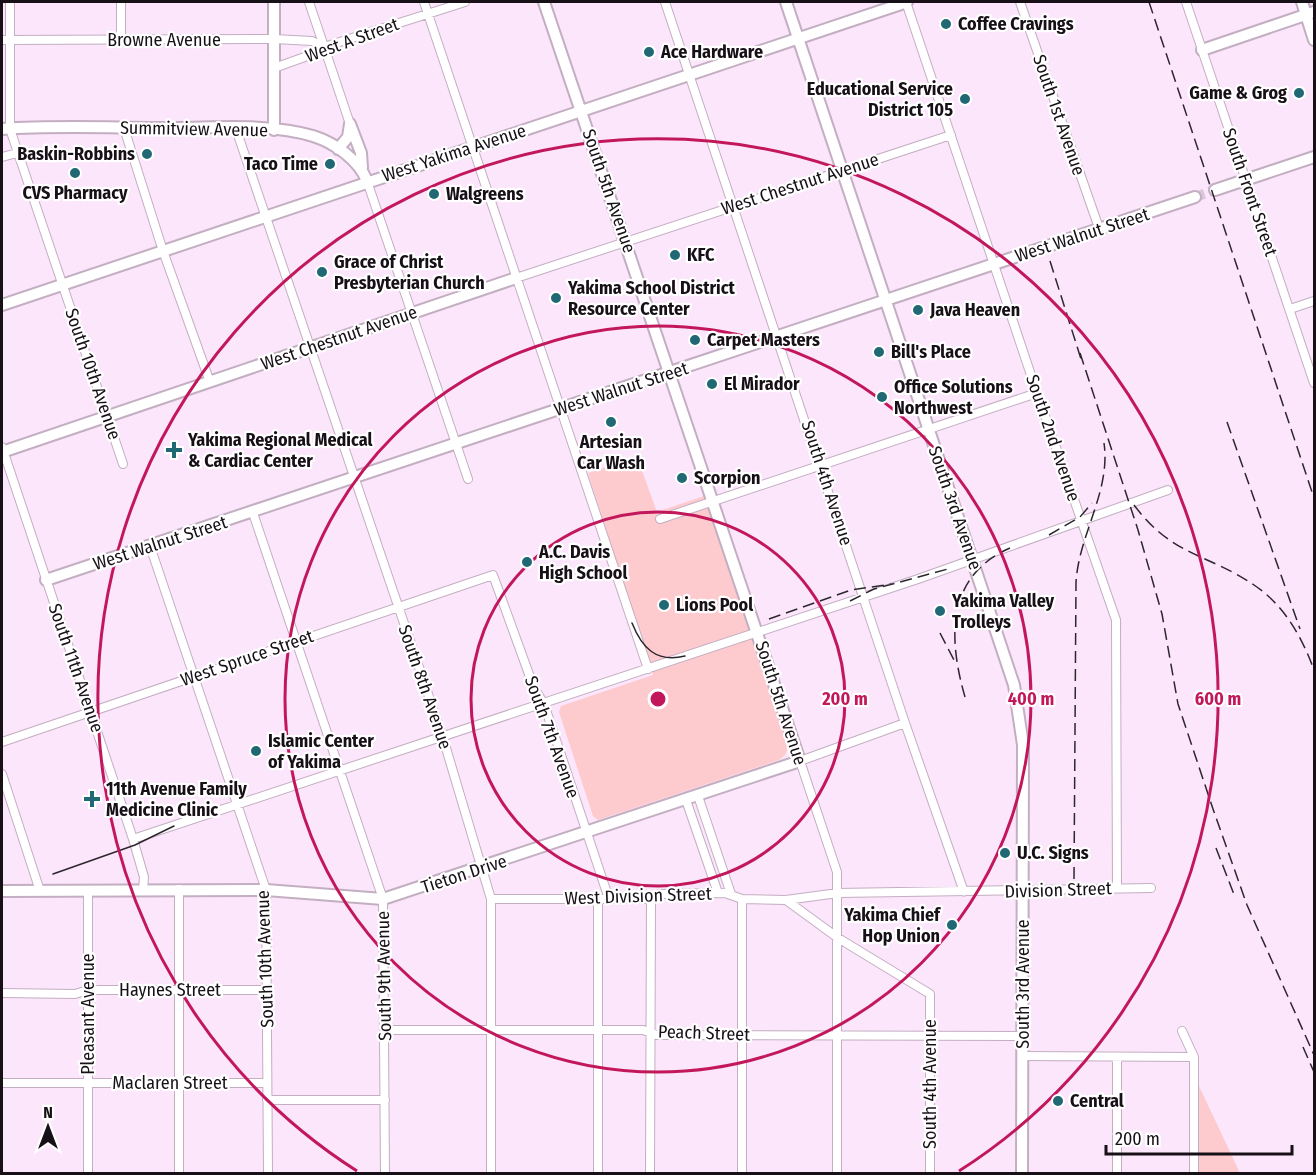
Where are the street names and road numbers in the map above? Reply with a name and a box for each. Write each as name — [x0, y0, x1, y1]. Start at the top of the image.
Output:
street label: West A Street — [302, 13, 402, 67]
street label: Browne Avenue — [107, 29, 221, 51]
street label: South 1st Avenue — [1028, 52, 1090, 178]
street label: Summitview Avenue — [120, 117, 268, 141]
street label: West Yakima Avenue — [379, 119, 529, 187]
street label: South Front Street — [1218, 125, 1282, 259]
street label: South 5th Avenue — [578, 126, 640, 256]
street label: West Chestnut Avenue — [719, 148, 881, 220]
street label: West Walnut Street — [1012, 203, 1152, 267]
street label: West Chestnut Avenue — [258, 301, 420, 375]
street label: South 10th Avenue — [60, 305, 126, 443]
street label: West Walnut Street — [551, 357, 691, 421]
street label: South 2nd Avenue — [1021, 372, 1085, 504]
street label: South 4th Avenue — [796, 418, 858, 548]
street label: South 3rd Avenue — [924, 443, 986, 573]
street label: West Walnut Street — [90, 511, 230, 575]
street label: South 11th Avenue — [44, 601, 108, 735]
street label: South 8th Avenue — [393, 622, 457, 752]
street label: West Spruce Street — [178, 625, 316, 691]
street label: South 5th Avenue — [751, 638, 811, 768]
street label: South 7th Avenue — [520, 673, 584, 801]
street label: Tieton Drive — [418, 850, 510, 898]
street label: Division Street — [1004, 877, 1112, 903]
street label: West Division Street — [564, 882, 712, 910]
street label: South 10th Avenue — [252, 890, 278, 1028]
street label: South 9th Avenue — [372, 911, 396, 1041]
street label: South 3rd Avenue — [1012, 919, 1034, 1049]
street label: Pleasant Avenue — [77, 953, 99, 1075]
street label: Haynes Street — [119, 979, 221, 1001]
street label: South 4th Avenue — [919, 1019, 941, 1149]
street label: Peach Street — [658, 1020, 751, 1046]
street label: Maclaren Street — [112, 1072, 228, 1094]

